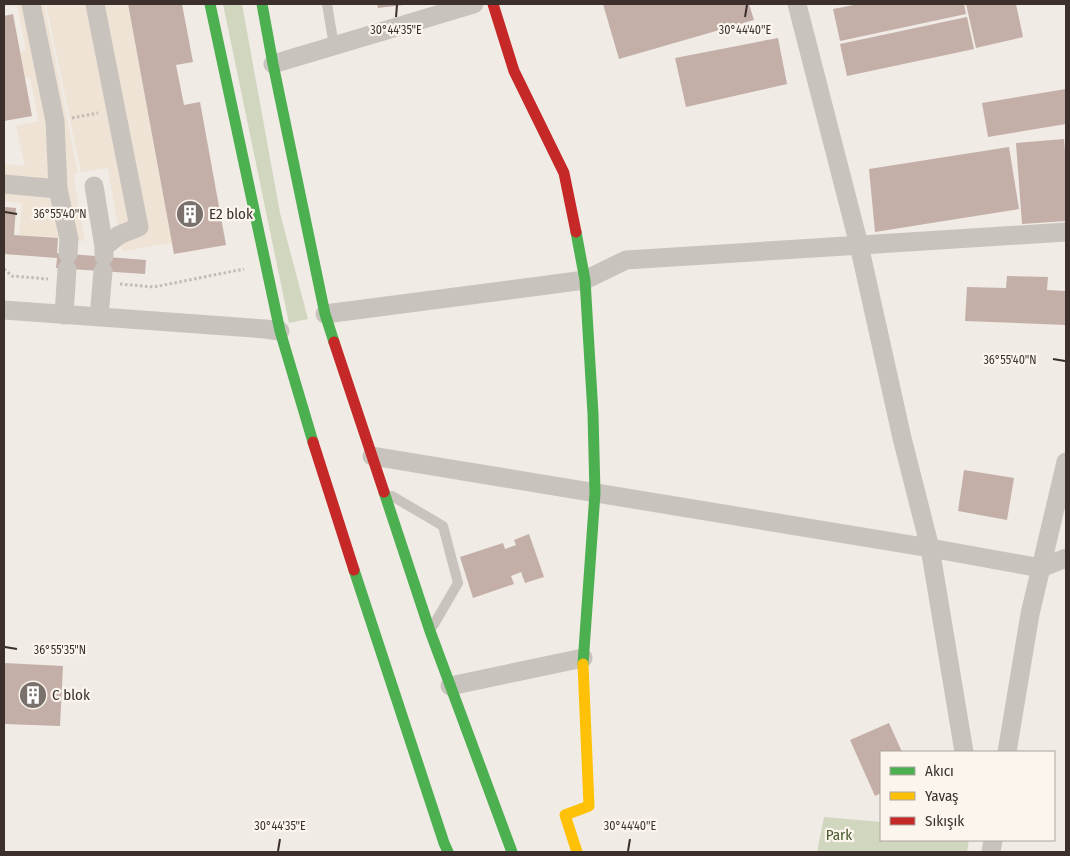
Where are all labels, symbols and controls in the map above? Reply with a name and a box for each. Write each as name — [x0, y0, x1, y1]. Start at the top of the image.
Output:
text: 30°44'35"E — [370, 23, 422, 37]
text: 30°44'40"E — [719, 23, 772, 37]
building icon: E2 blok — [175, 199, 205, 229]
place label: E2 blok — [209, 205, 253, 223]
text: 36°55'40"N — [33, 207, 87, 221]
text: 36°55'40"N — [983, 353, 1037, 367]
text: 36°55'35"N — [34, 643, 86, 657]
building icon: C blok — [18, 680, 48, 710]
place label: C blok — [52, 686, 90, 704]
legend — [880, 751, 1055, 841]
text: Akıcı — [925, 762, 954, 780]
text: Yavaş — [925, 787, 959, 805]
text: Sıkışık — [925, 812, 964, 830]
text: 30°44'35"E — [254, 819, 306, 833]
text: 30°44'40"E — [604, 819, 657, 833]
park label: Park — [826, 826, 852, 844]

